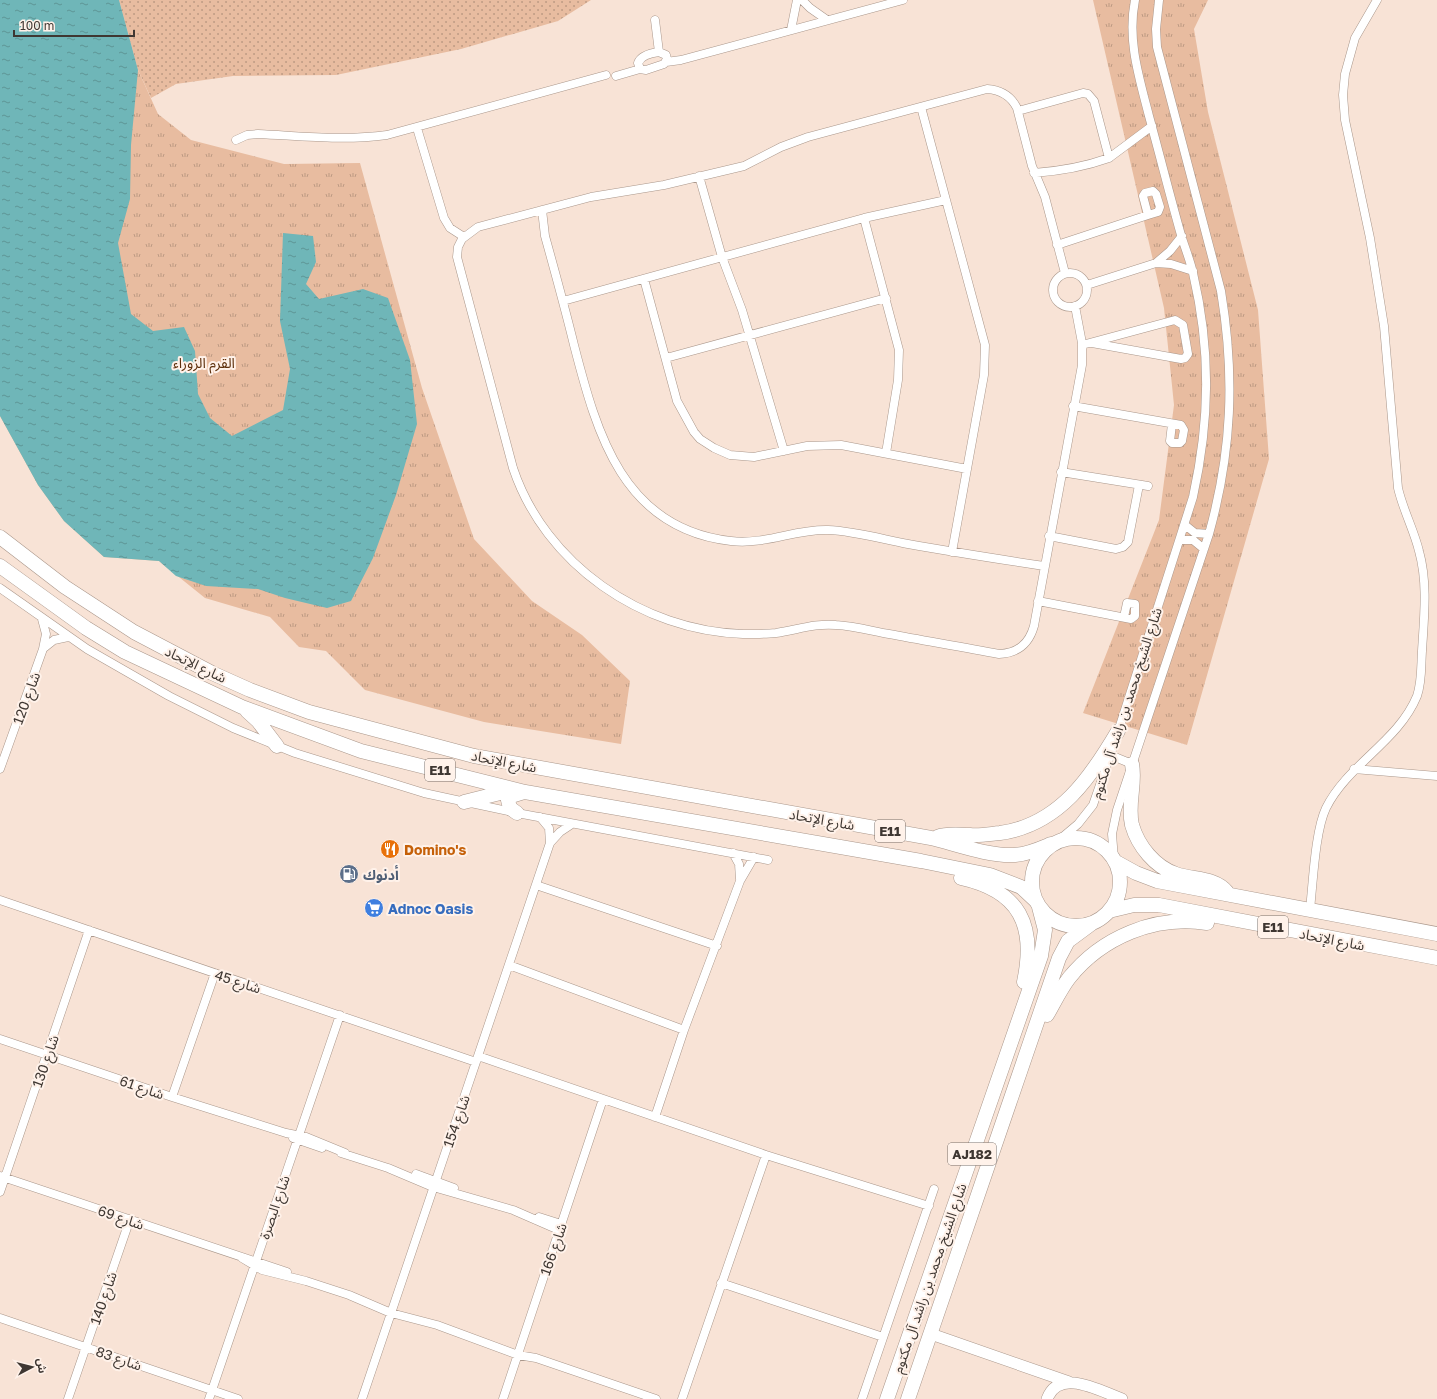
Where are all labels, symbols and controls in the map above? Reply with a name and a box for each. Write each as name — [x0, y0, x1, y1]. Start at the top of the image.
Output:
scale bar — [14, 12, 134, 38]
text: 100 m — [20, 18, 54, 33]
park label: القرم الزوراء — [173, 354, 235, 374]
street label: شارع الشيخ محمد بن راشد آل مكتوم — [1087, 605, 1168, 802]
street label: شارع الإتحاد — [161, 642, 229, 689]
street label: شارع 120 — [9, 670, 46, 727]
street label: شارع الإتحاد — [469, 746, 538, 779]
road number: E11 — [425, 759, 455, 781]
street label: شارع الإتحاد — [787, 805, 856, 836]
road number: E11 — [875, 820, 905, 842]
restaurant icon: Domino's — [379, 838, 401, 860]
place label: Domino's — [404, 841, 467, 858]
fuel station icon: أدنوك — [338, 863, 360, 885]
place label: أدنوك — [363, 865, 399, 883]
supermarket icon: Adnoc Oasis — [363, 897, 385, 919]
place label: Adnoc Oasis — [388, 900, 473, 917]
road number: E11 — [1258, 916, 1288, 938]
street label: شارع الإتحاد — [1297, 924, 1366, 957]
street label: شارع 45 — [212, 966, 263, 999]
street label: شارع 130 — [28, 1032, 65, 1090]
street label: شارع 61 — [116, 1071, 167, 1105]
street label: شارع 154 — [439, 1093, 476, 1150]
road number: AJ182 — [948, 1143, 996, 1165]
street label: شارع البصرة — [255, 1173, 296, 1242]
street label: شارع الشيخ محمد بن راشد آل مكتوم — [888, 1181, 972, 1376]
street label: شارع 69 — [95, 1201, 146, 1236]
street label: شارع 166 — [536, 1220, 573, 1279]
street label: شارع 140 — [86, 1269, 123, 1328]
street label: شارع 83 — [93, 1342, 144, 1377]
north arrow — [12, 1347, 52, 1387]
text: ش — [34, 1357, 50, 1374]

